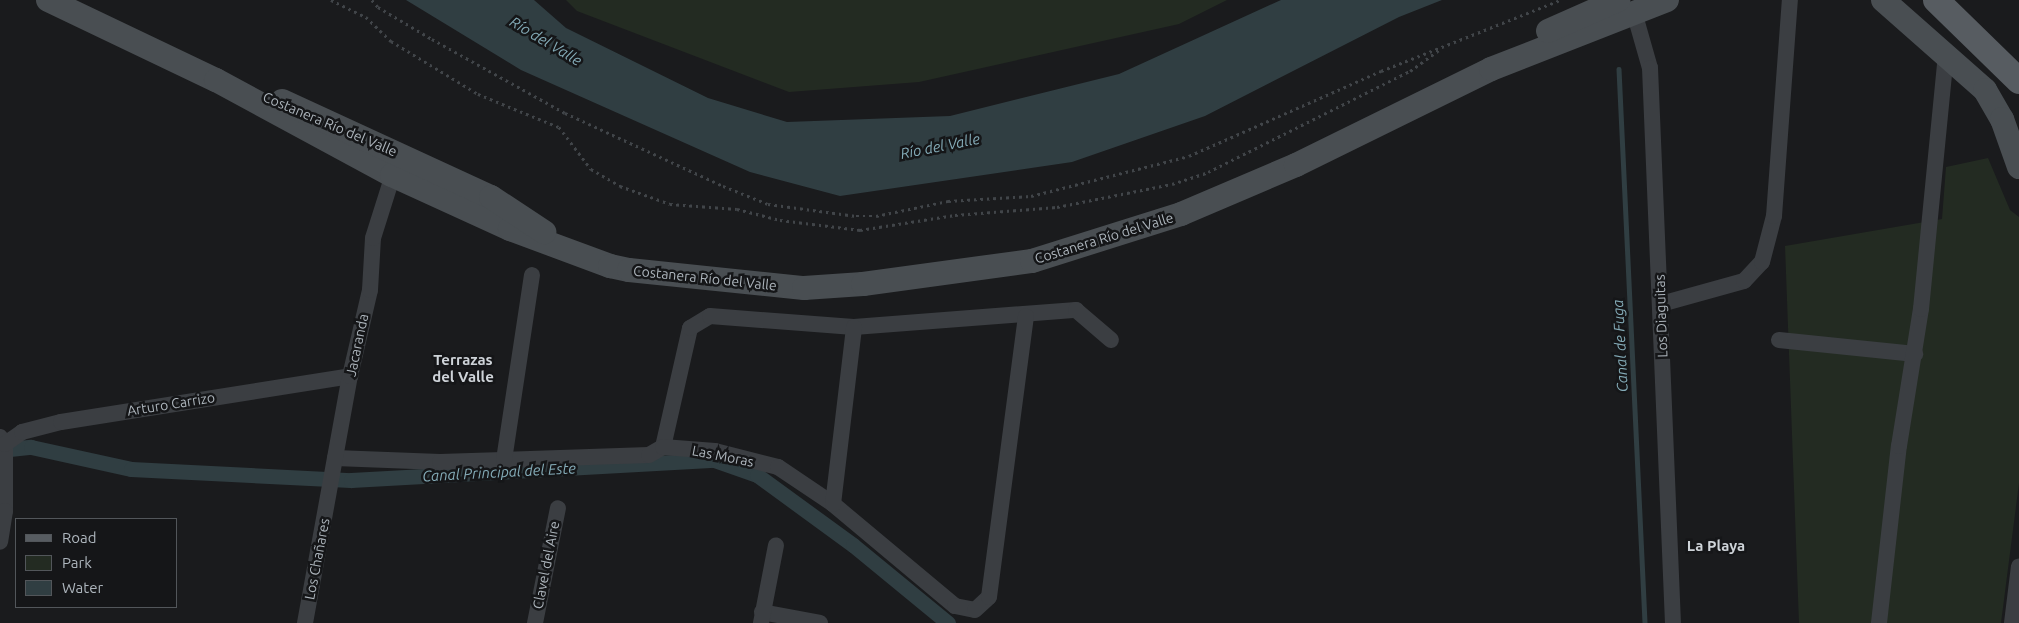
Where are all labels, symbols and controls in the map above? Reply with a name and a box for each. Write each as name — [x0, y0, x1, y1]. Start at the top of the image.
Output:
water label: Río del Valle — [507, 12, 585, 70]
street label: Costanera Río del Valle — [260, 88, 400, 160]
water label: Río del Valle — [899, 129, 981, 163]
street label: Costanera Río del Valle — [1033, 209, 1175, 267]
street label: Costanera Río del Valle — [632, 262, 778, 294]
street label: Los Diaguitas — [1651, 274, 1671, 358]
water label: Canal de Fuga — [1609, 299, 1631, 393]
street label: Jacaranda — [342, 312, 372, 378]
district label: Terrazas del Valle — [432, 350, 494, 385]
street label: Arturo Carrizo — [126, 389, 216, 419]
street label: Las Moras — [691, 442, 755, 470]
water label: Canal Principal del Este — [422, 459, 576, 485]
street label: Los Chañares — [301, 517, 333, 601]
legend — [15, 518, 178, 608]
street label: Clavel del Aire — [529, 520, 563, 610]
text: Road — [62, 529, 97, 546]
district label: La Playa — [1687, 537, 1745, 555]
text: Park — [62, 554, 92, 571]
text: Water — [62, 579, 103, 596]

